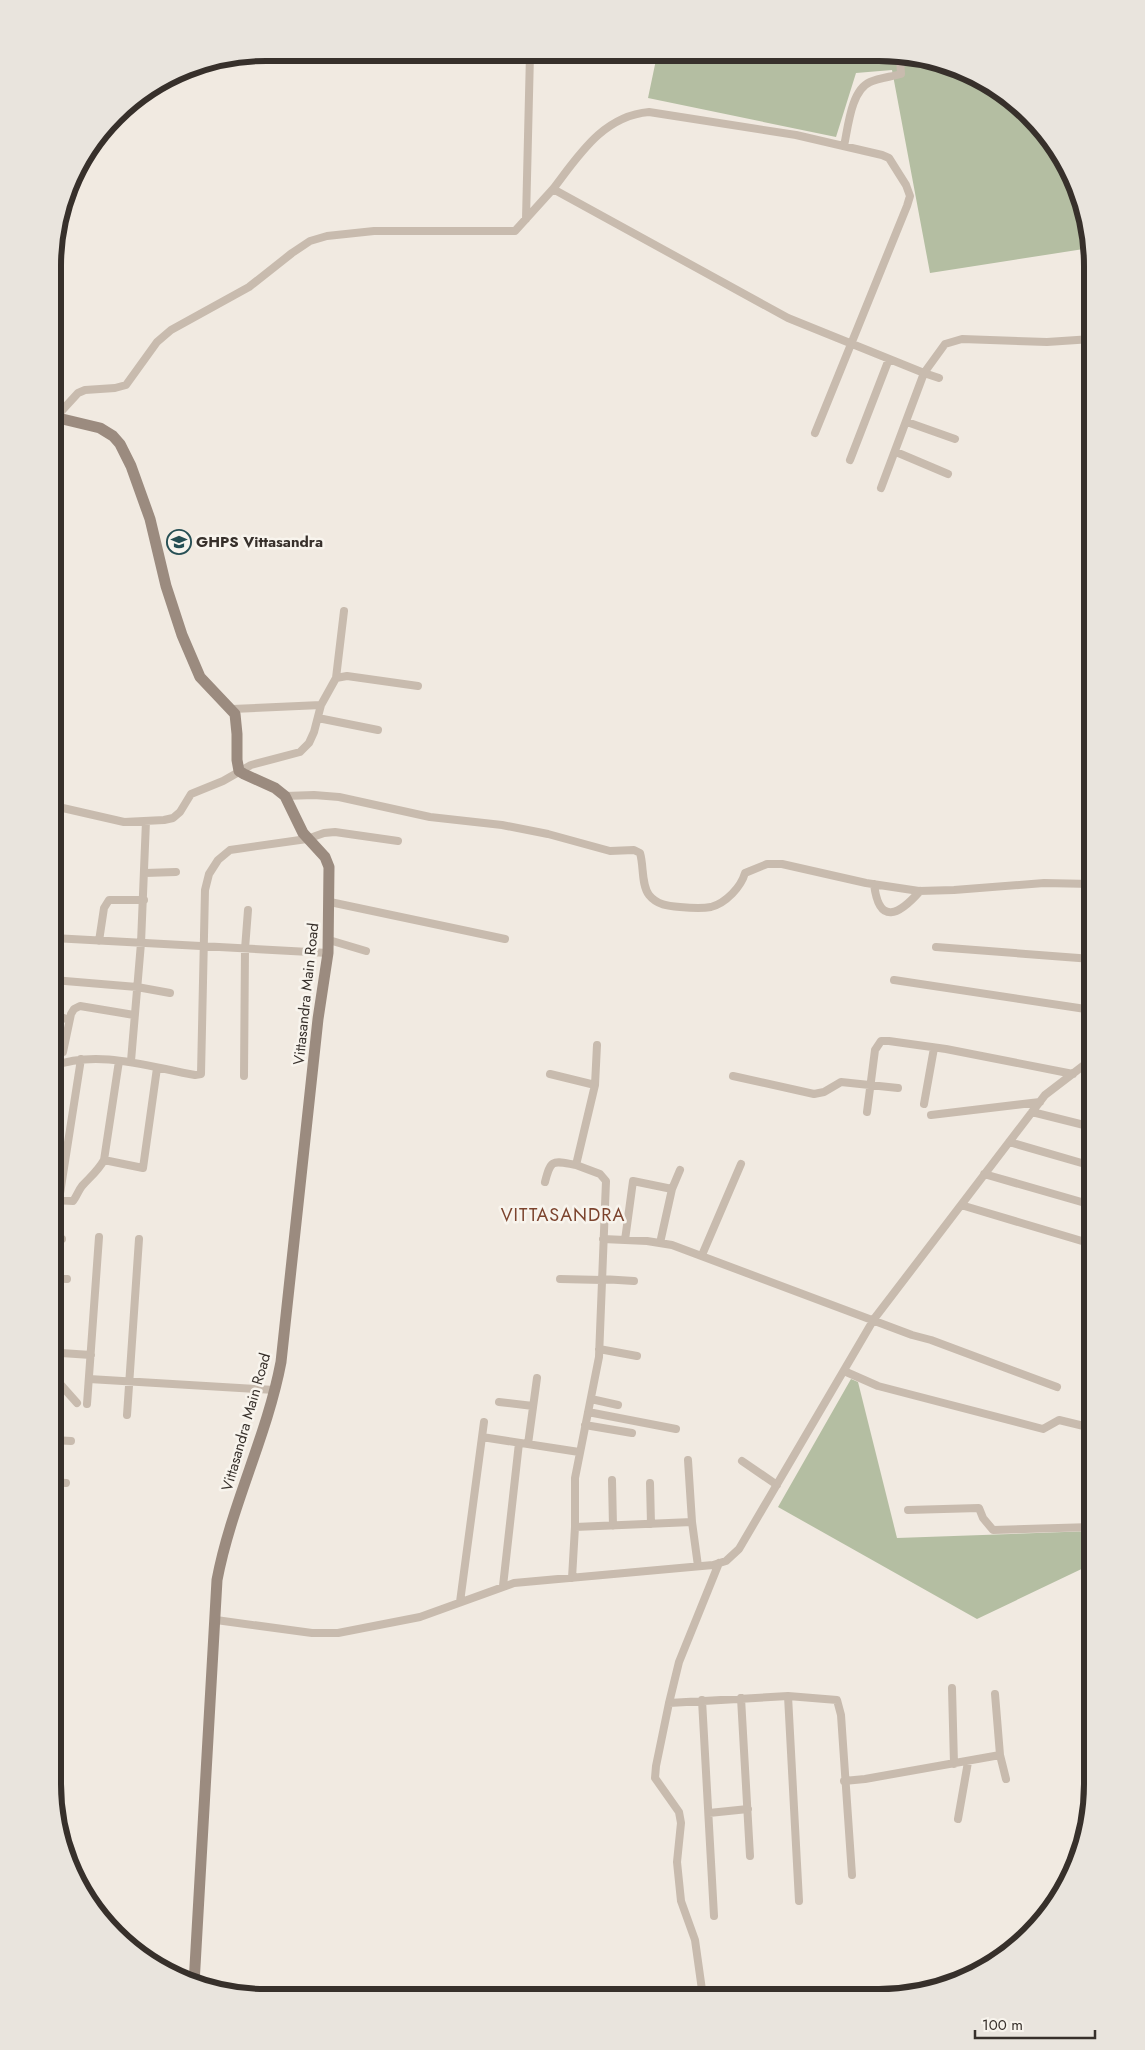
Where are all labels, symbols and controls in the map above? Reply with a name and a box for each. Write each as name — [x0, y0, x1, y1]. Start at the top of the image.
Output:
school or university icon: GHPS Vittasandra — [166, 529, 192, 555]
place label: GHPS Vittasandra — [196, 531, 323, 553]
street label: Vittasandra Main Road — [288, 922, 324, 1066]
district label: VITTASANDRA — [501, 1202, 625, 1228]
street label: Vittasandra Main Road — [216, 1350, 276, 1494]
scale bar — [975, 2008, 1095, 2040]
text: 100 m — [982, 2014, 1023, 2036]

